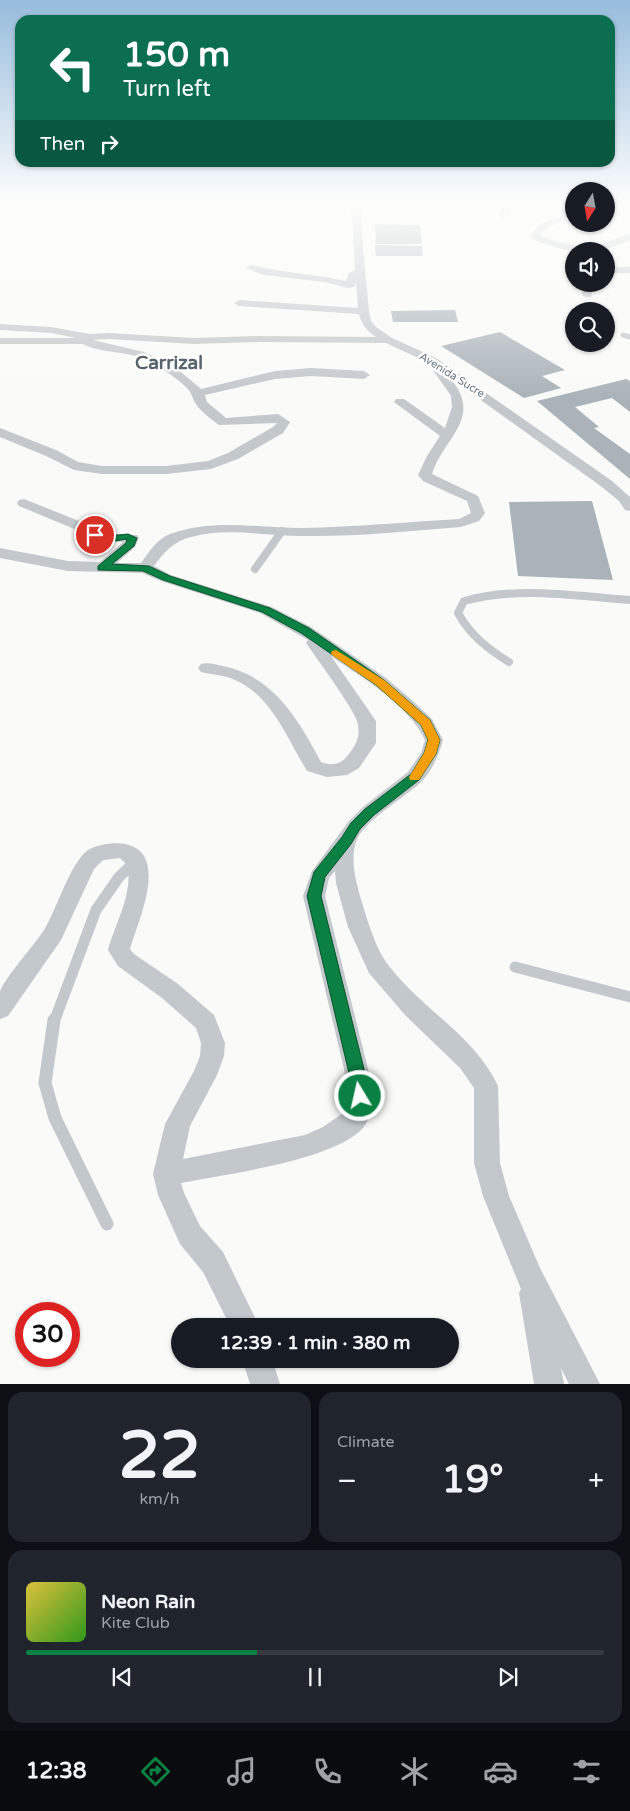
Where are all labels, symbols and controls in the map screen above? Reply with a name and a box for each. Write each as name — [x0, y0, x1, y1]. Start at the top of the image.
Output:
text: 150 m — [123, 34, 230, 76]
icon: left — [40, 35, 105, 100]
text: Turn left — [123, 76, 211, 102]
icon: right — [95, 130, 123, 158]
text: Then — [40, 133, 85, 155]
north arrow — [565, 182, 615, 232]
map controls — [565, 182, 615, 352]
button: sound — [565, 242, 615, 292]
button: search — [565, 302, 615, 352]
street label: Avenida Sucre — [417, 350, 487, 400]
district label: Carrizal — [135, 352, 203, 374]
pin — [74, 514, 116, 556]
icon: arrive — [81, 521, 109, 549]
position arrow — [333, 1069, 385, 1121]
speed limit sign: 30 — [15, 1302, 80, 1367]
text: 12:39 · 1 min · 380 m — [219, 1332, 411, 1354]
text: 22 — [119, 1417, 200, 1496]
text: Climate — [337, 1432, 395, 1452]
text: 19° — [442, 1457, 504, 1503]
text: − — [337, 1464, 357, 1498]
text: + — [588, 1464, 604, 1498]
text: km/h — [139, 1489, 180, 1509]
text: Neon Rain — [101, 1591, 195, 1613]
text: Kite Club — [101, 1613, 170, 1633]
icon: previous — [108, 1663, 136, 1691]
icon: pause — [301, 1663, 329, 1691]
icon: next — [494, 1663, 522, 1691]
icon: directions — [138, 1754, 173, 1789]
icon: music — [224, 1754, 259, 1789]
icon: phone — [310, 1754, 345, 1789]
icon: climate — [397, 1754, 432, 1789]
icon: car — [483, 1754, 518, 1789]
icon: filters — [569, 1754, 604, 1789]
text: 12:38 — [26, 1758, 87, 1784]

